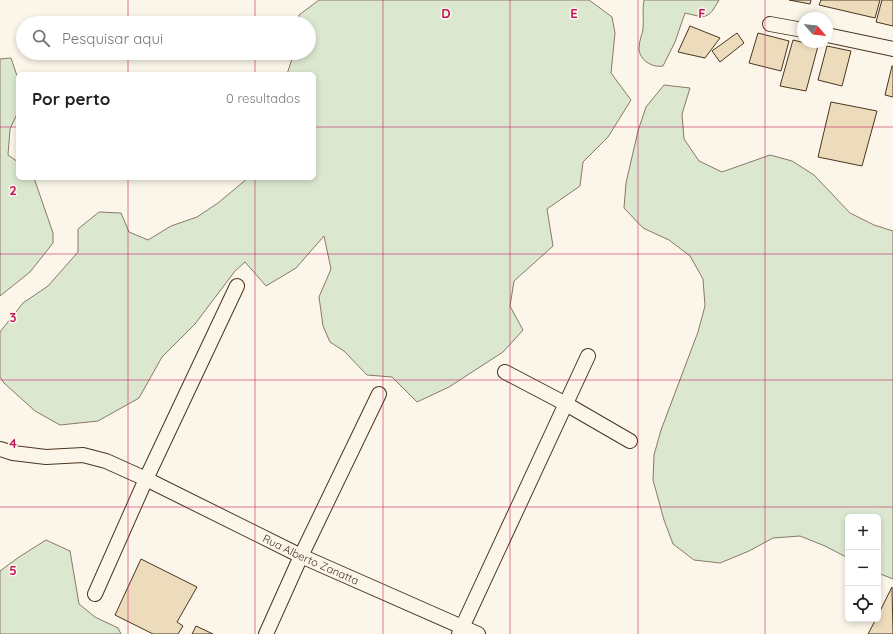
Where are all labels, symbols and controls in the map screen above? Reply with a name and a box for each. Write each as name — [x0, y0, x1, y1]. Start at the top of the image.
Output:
text: D — [441, 5, 451, 21]
text: E — [570, 5, 578, 21]
text: F — [698, 5, 706, 21]
north arrow — [797, 12, 833, 48]
search box — [16, 16, 316, 60]
icon: search — [30, 27, 52, 49]
text: Pesquisar aqui — [62, 29, 163, 48]
text: Por perto — [32, 88, 110, 109]
text: 0 resultados — [226, 90, 300, 106]
text: 2 — [9, 182, 17, 198]
text: 3 — [10, 309, 17, 325]
text: 4 — [9, 435, 17, 451]
map controls — [845, 514, 881, 622]
button: + — [845, 514, 881, 550]
street label: Rua Alberto Zanatta — [260, 531, 361, 588]
button: − — [845, 550, 881, 586]
text: 5 — [9, 562, 17, 578]
button: locate — [845, 586, 881, 622]

